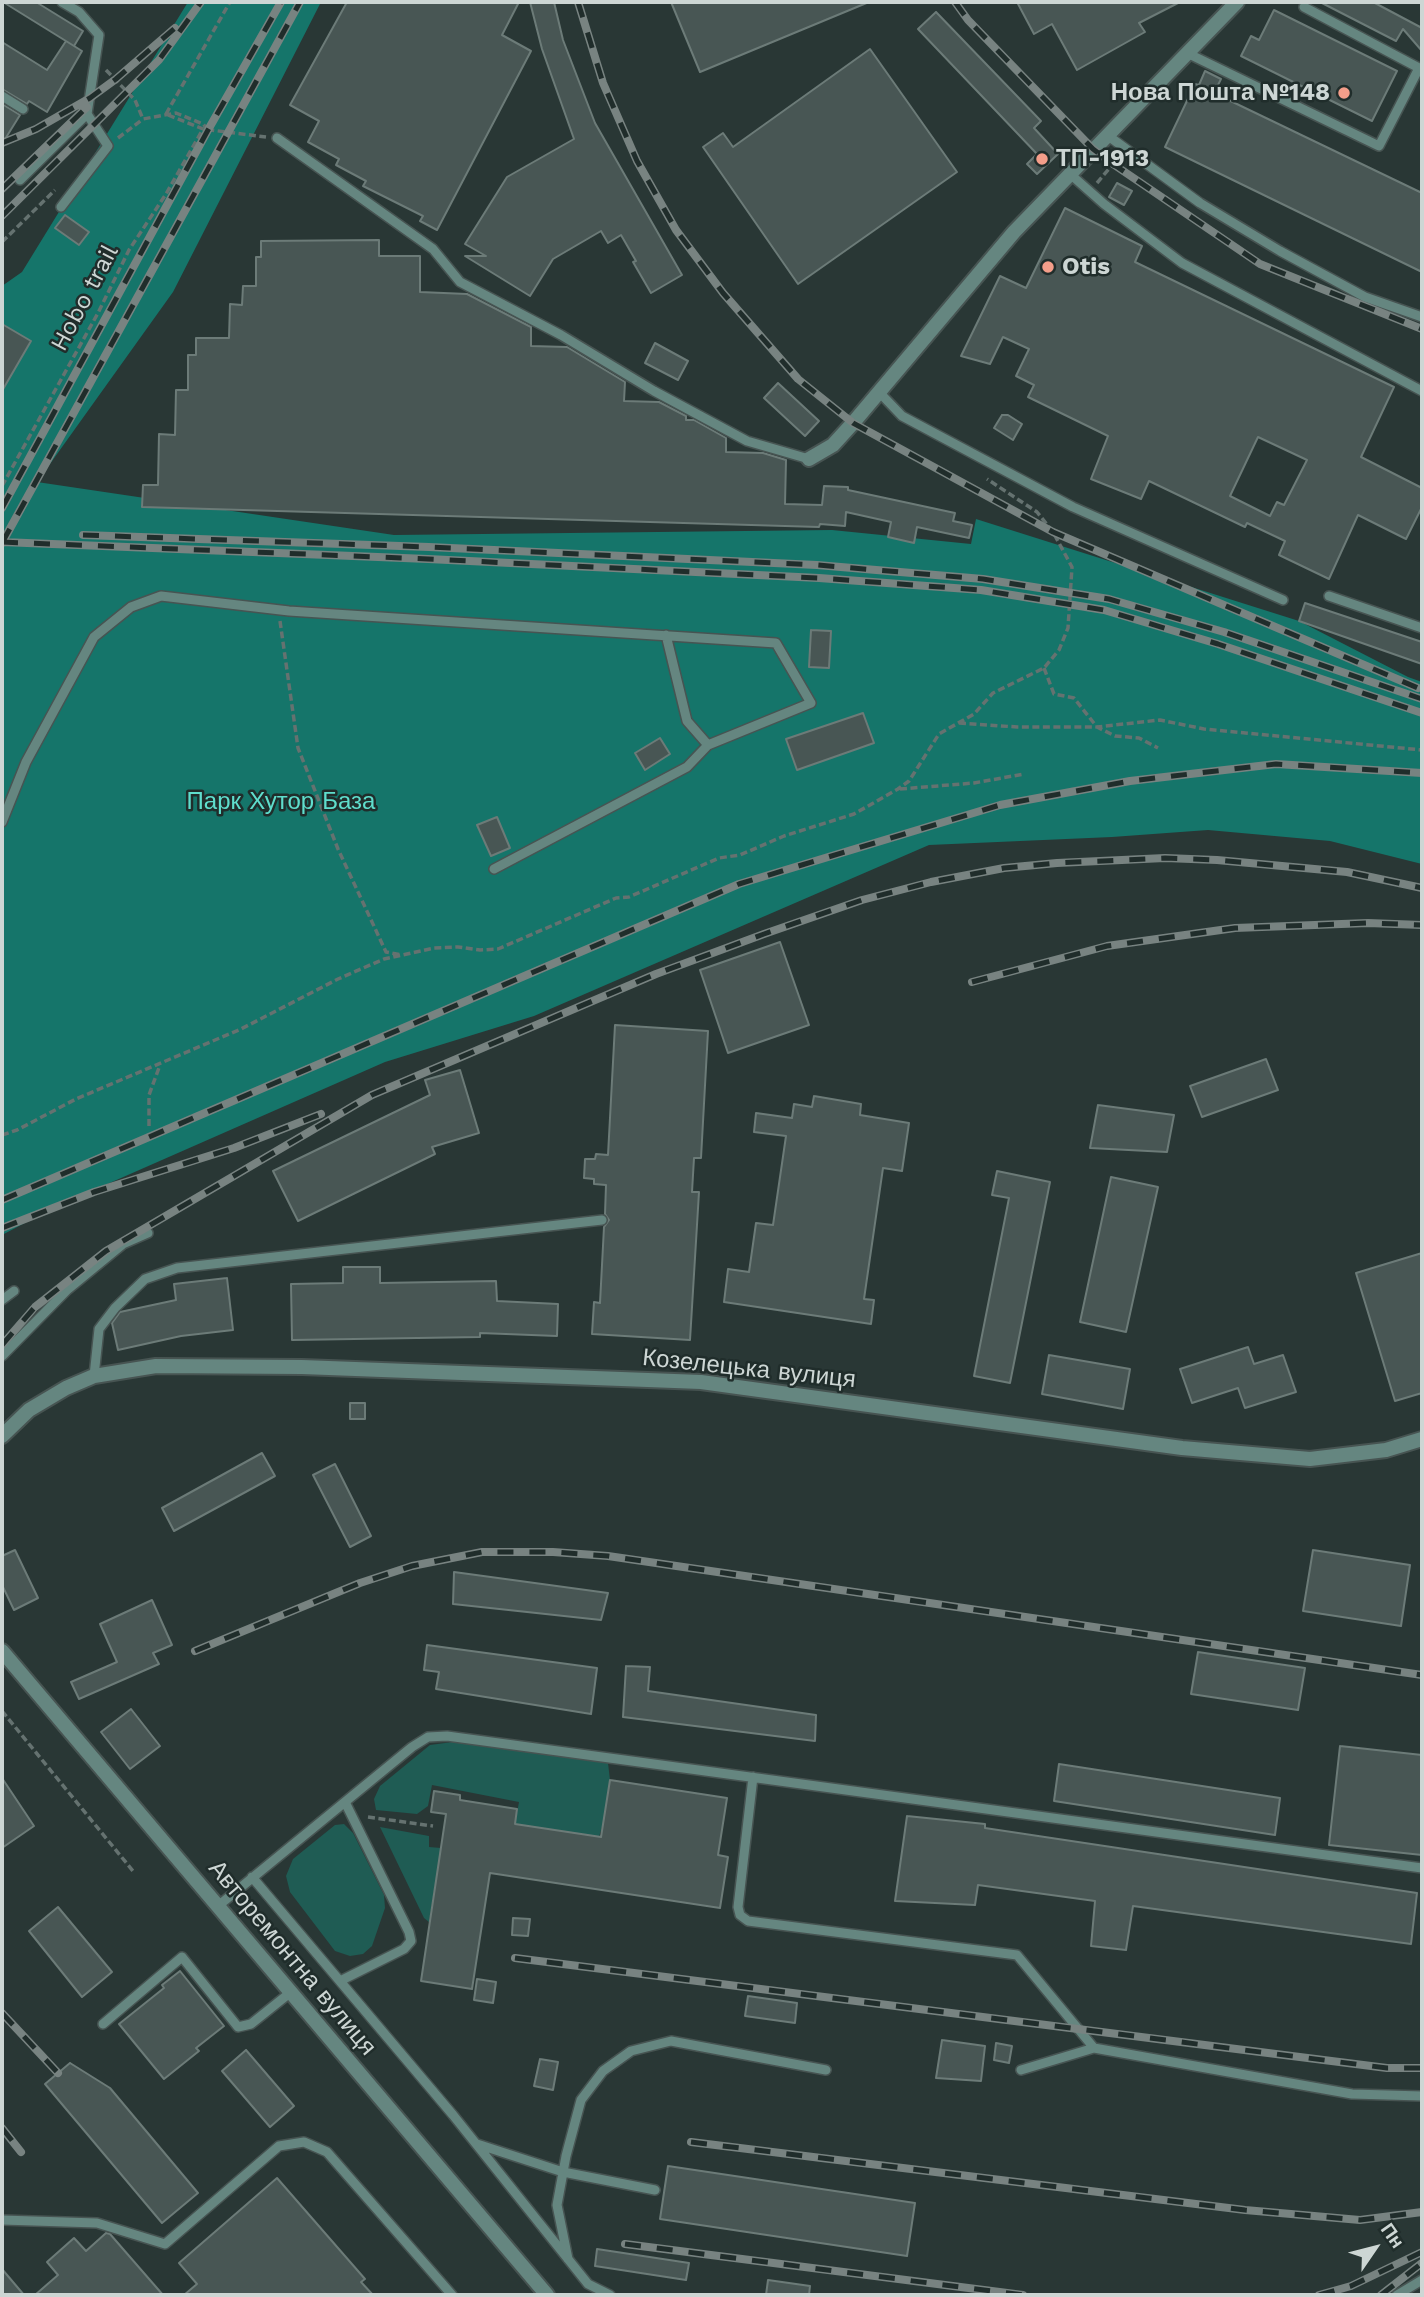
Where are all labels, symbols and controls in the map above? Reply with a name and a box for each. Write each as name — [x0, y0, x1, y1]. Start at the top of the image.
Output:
place label: Нова Пошта №148 — [1111, 79, 1330, 107]
marker: Нова Пошта №148 — [1336, 85, 1352, 101]
place label: ТП-1913 — [1056, 145, 1149, 173]
marker: ТП-1913 — [1034, 151, 1050, 167]
street label: Hobo trail — [45, 240, 125, 356]
place label: Otis — [1062, 253, 1110, 281]
marker: Otis — [1040, 259, 1056, 275]
park label: Парк Хутор База — [187, 788, 375, 816]
street label: Козелецька вулиця — [641, 1343, 857, 1395]
street label: Авторемонтна вулиця — [202, 1855, 382, 2061]
north arrow — [1340, 2213, 1410, 2283]
text: Пн — [1376, 2219, 1409, 2253]

